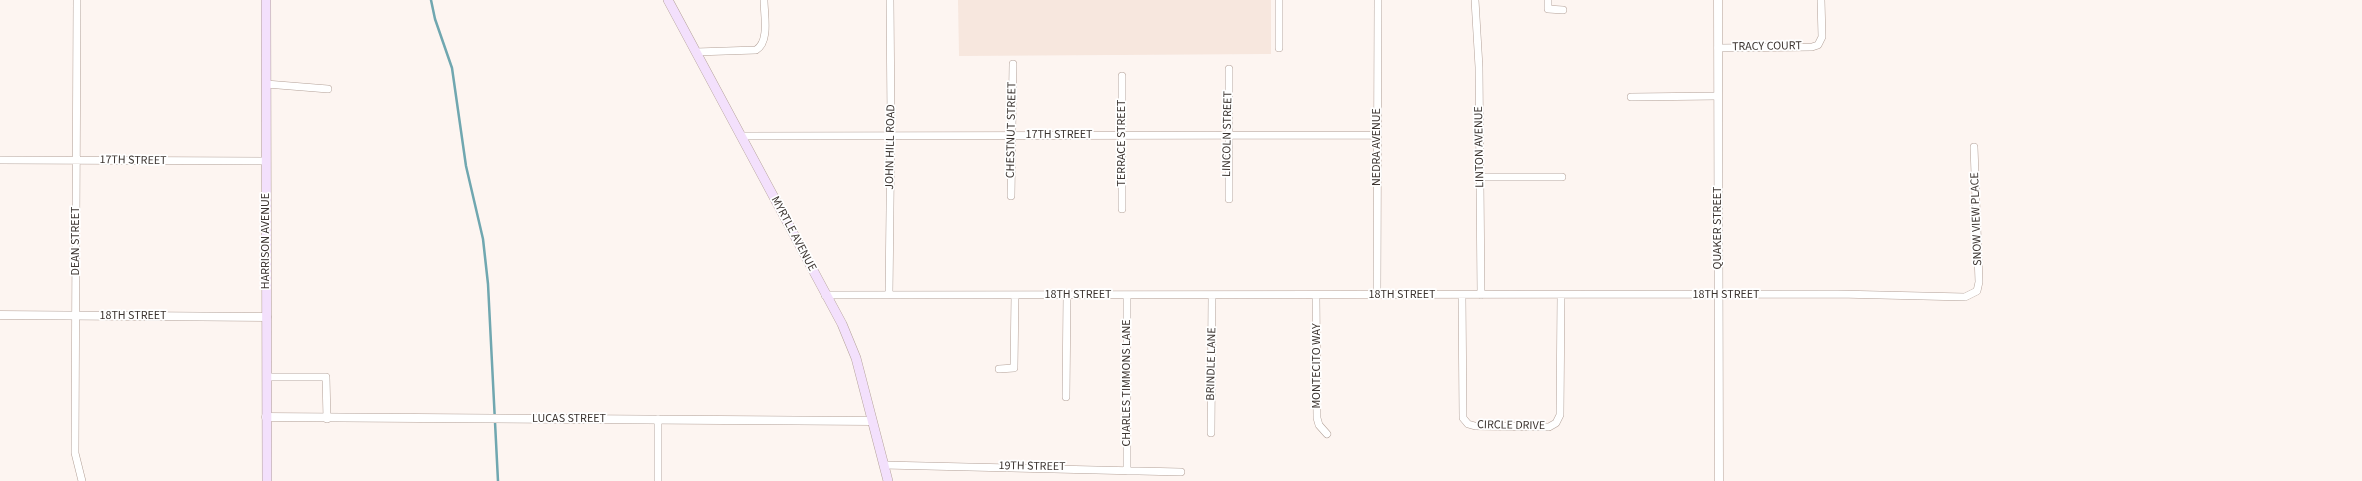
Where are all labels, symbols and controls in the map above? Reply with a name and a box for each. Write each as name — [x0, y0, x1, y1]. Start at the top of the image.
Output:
street label: TRACY COURT — [1732, 39, 1802, 55]
street label: CHESTNUT STREET — [1004, 82, 1020, 178]
street label: LINCOLN STREET — [1220, 91, 1236, 177]
street label: TERRACE STREET — [1115, 100, 1129, 186]
street label: JOHN HILL ROAD — [883, 104, 899, 190]
street label: LINTON AVENUE — [1472, 106, 1488, 188]
street label: NEDRA AVENUE — [1370, 108, 1384, 186]
street label: 17TH STREET — [1025, 128, 1093, 142]
street label: 17TH STREET — [99, 153, 167, 169]
street label: SNOW VIEW PLACE — [1968, 172, 1986, 266]
street label: QUAKER STREET — [1711, 186, 1725, 270]
street label: HARRISON AVENUE — [259, 193, 273, 289]
street label: MYRTLE AVENUE — [767, 194, 819, 274]
street label: DEAN STREET — [69, 207, 83, 275]
street label: 18TH STREET — [1044, 288, 1112, 302]
street label: 18TH STREET — [1368, 288, 1436, 302]
street label: 18TH STREET — [1692, 288, 1760, 302]
street label: 18TH STREET — [99, 309, 167, 323]
street label: CHARLES TIMMONS LANE — [1120, 319, 1134, 447]
street label: MONTECITO WAY — [1310, 323, 1324, 409]
street label: BRINDLE LANE — [1204, 327, 1220, 401]
street label: LUCAS STREET — [532, 412, 606, 426]
street label: CIRCLE DRIVE — [1477, 418, 1545, 434]
street label: 19TH STREET — [998, 459, 1066, 475]

